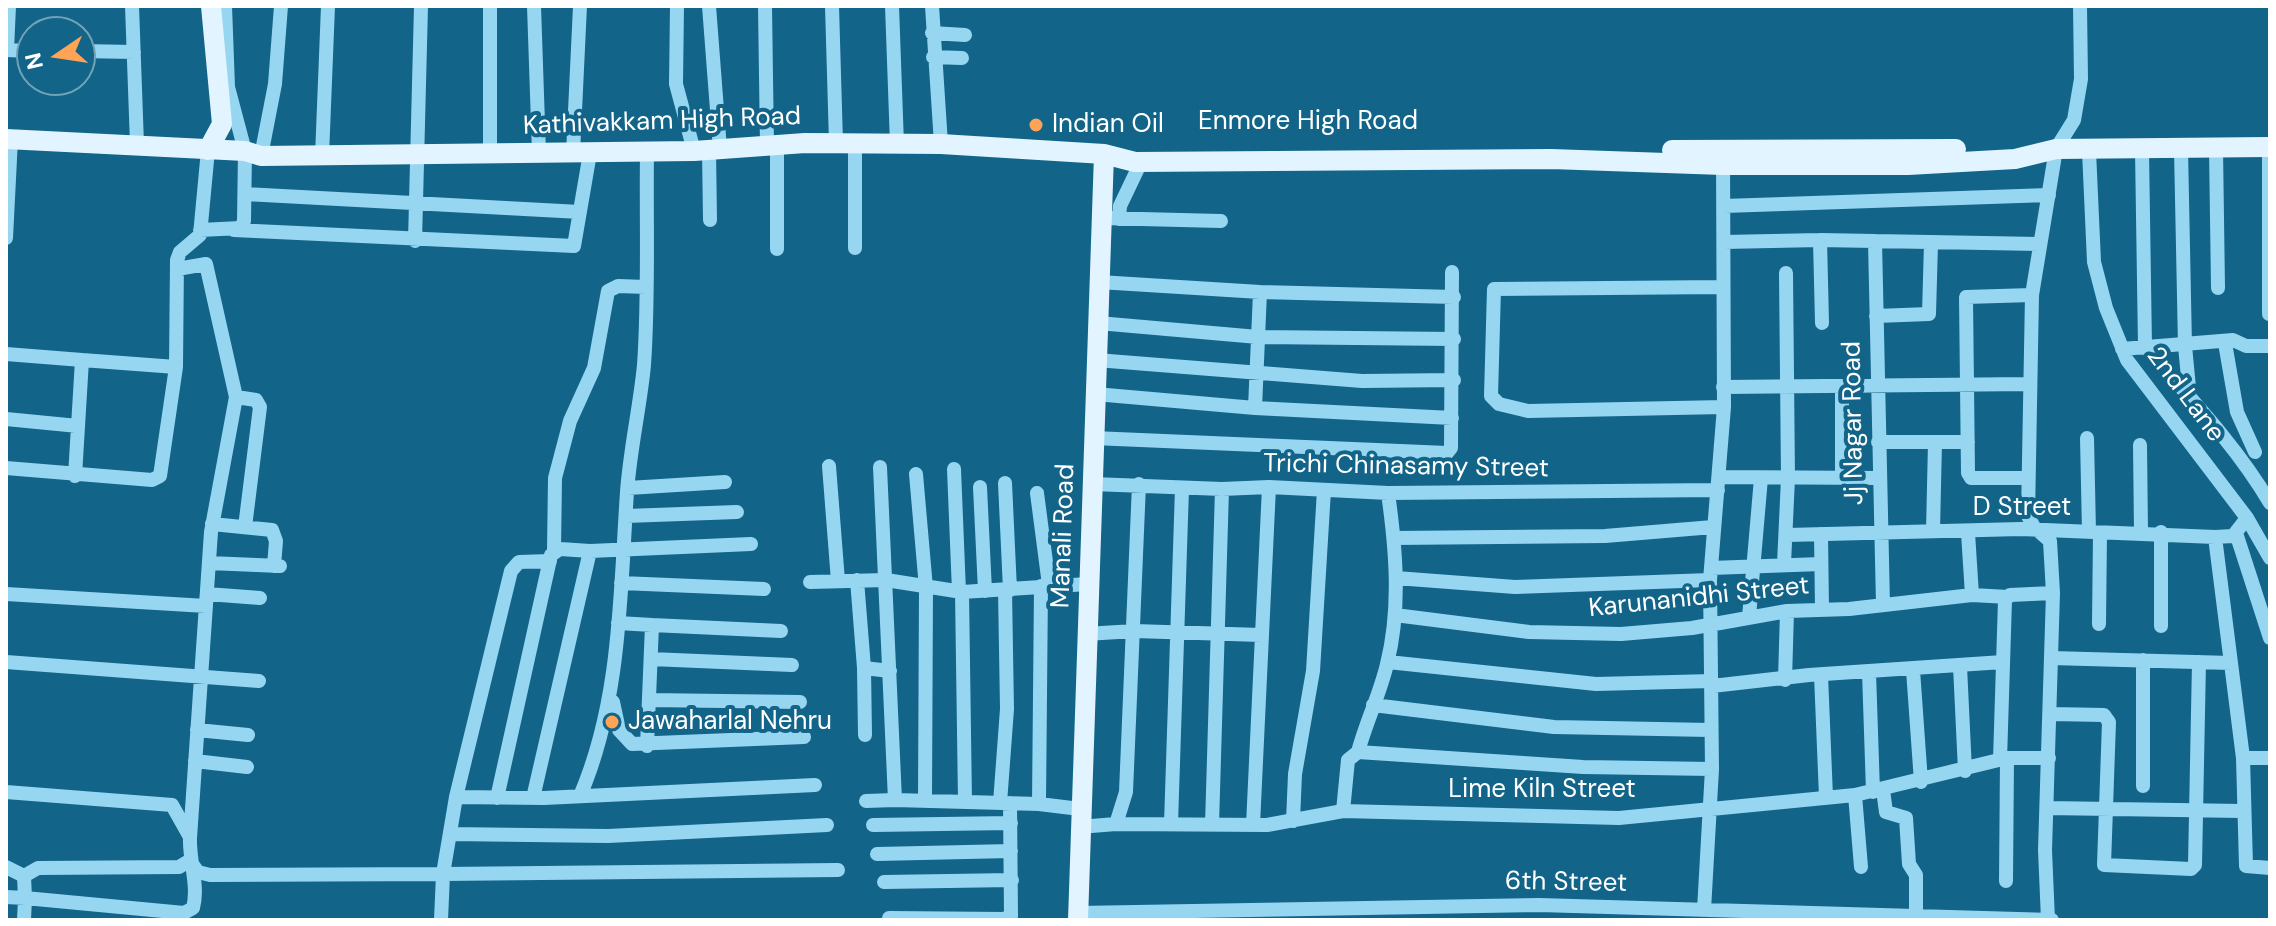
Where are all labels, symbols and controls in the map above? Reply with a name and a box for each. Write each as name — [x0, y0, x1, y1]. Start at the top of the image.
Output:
north arrow — [16, 16, 96, 96]
text: N — [18, 50, 50, 72]
street label: Kathivakkam High Road — [522, 102, 802, 142]
street label: Enmore High Road — [1198, 106, 1418, 138]
place label: Indian Oil — [1052, 109, 1164, 141]
marker: Indian Oil — [1027, 116, 1045, 134]
street label: Jj Nagar Road — [1837, 341, 1871, 505]
street label: 2nd Lane — [2139, 341, 2231, 449]
street label: Trichi Chinasamy Street — [1263, 449, 1549, 485]
street label: Manali Road — [1046, 463, 1082, 609]
street label: D Street — [1973, 492, 2071, 524]
street label: Karunanidhi Street — [1587, 571, 1811, 625]
place label: Jawaharlal Nehru — [628, 706, 832, 738]
marker: Jawaharlal Nehru — [603, 713, 621, 731]
street label: Lime Kiln Street — [1448, 774, 1636, 806]
street label: 6th Street — [1505, 866, 1627, 900]

